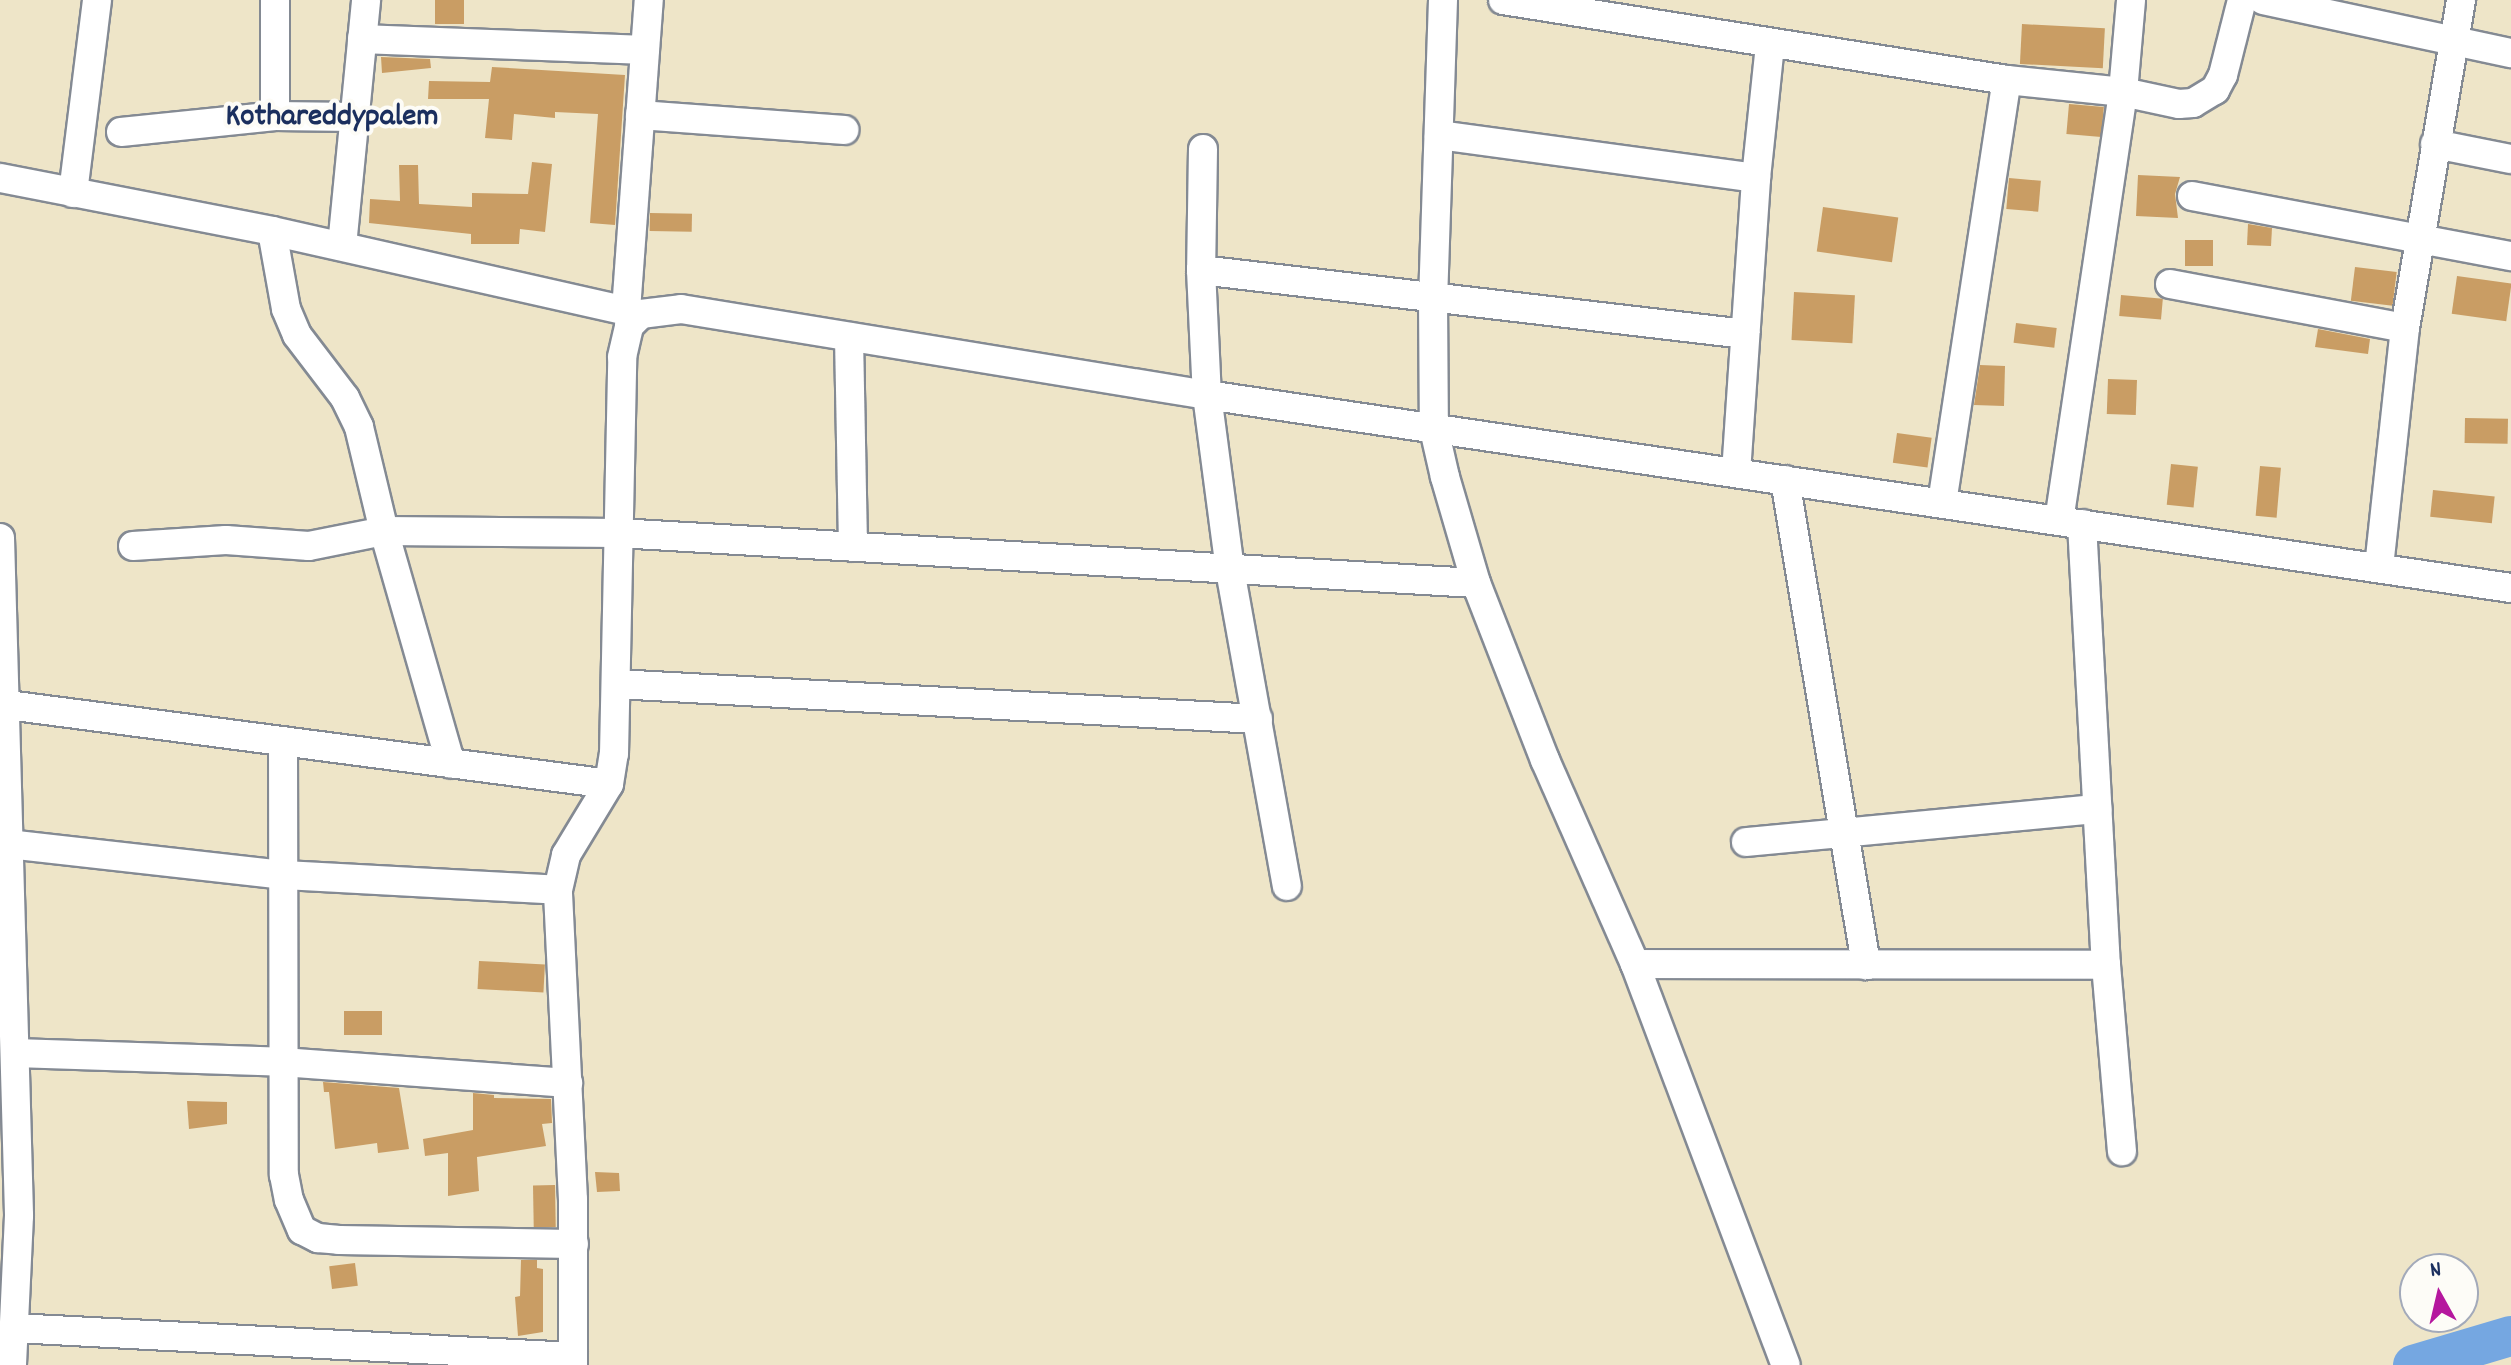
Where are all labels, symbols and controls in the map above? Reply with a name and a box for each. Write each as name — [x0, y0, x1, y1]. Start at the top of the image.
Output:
district label: Kothareddypalem — [226, 99, 438, 137]
north arrow — [2399, 1253, 2479, 1333]
text: N — [2428, 1255, 2443, 1287]

